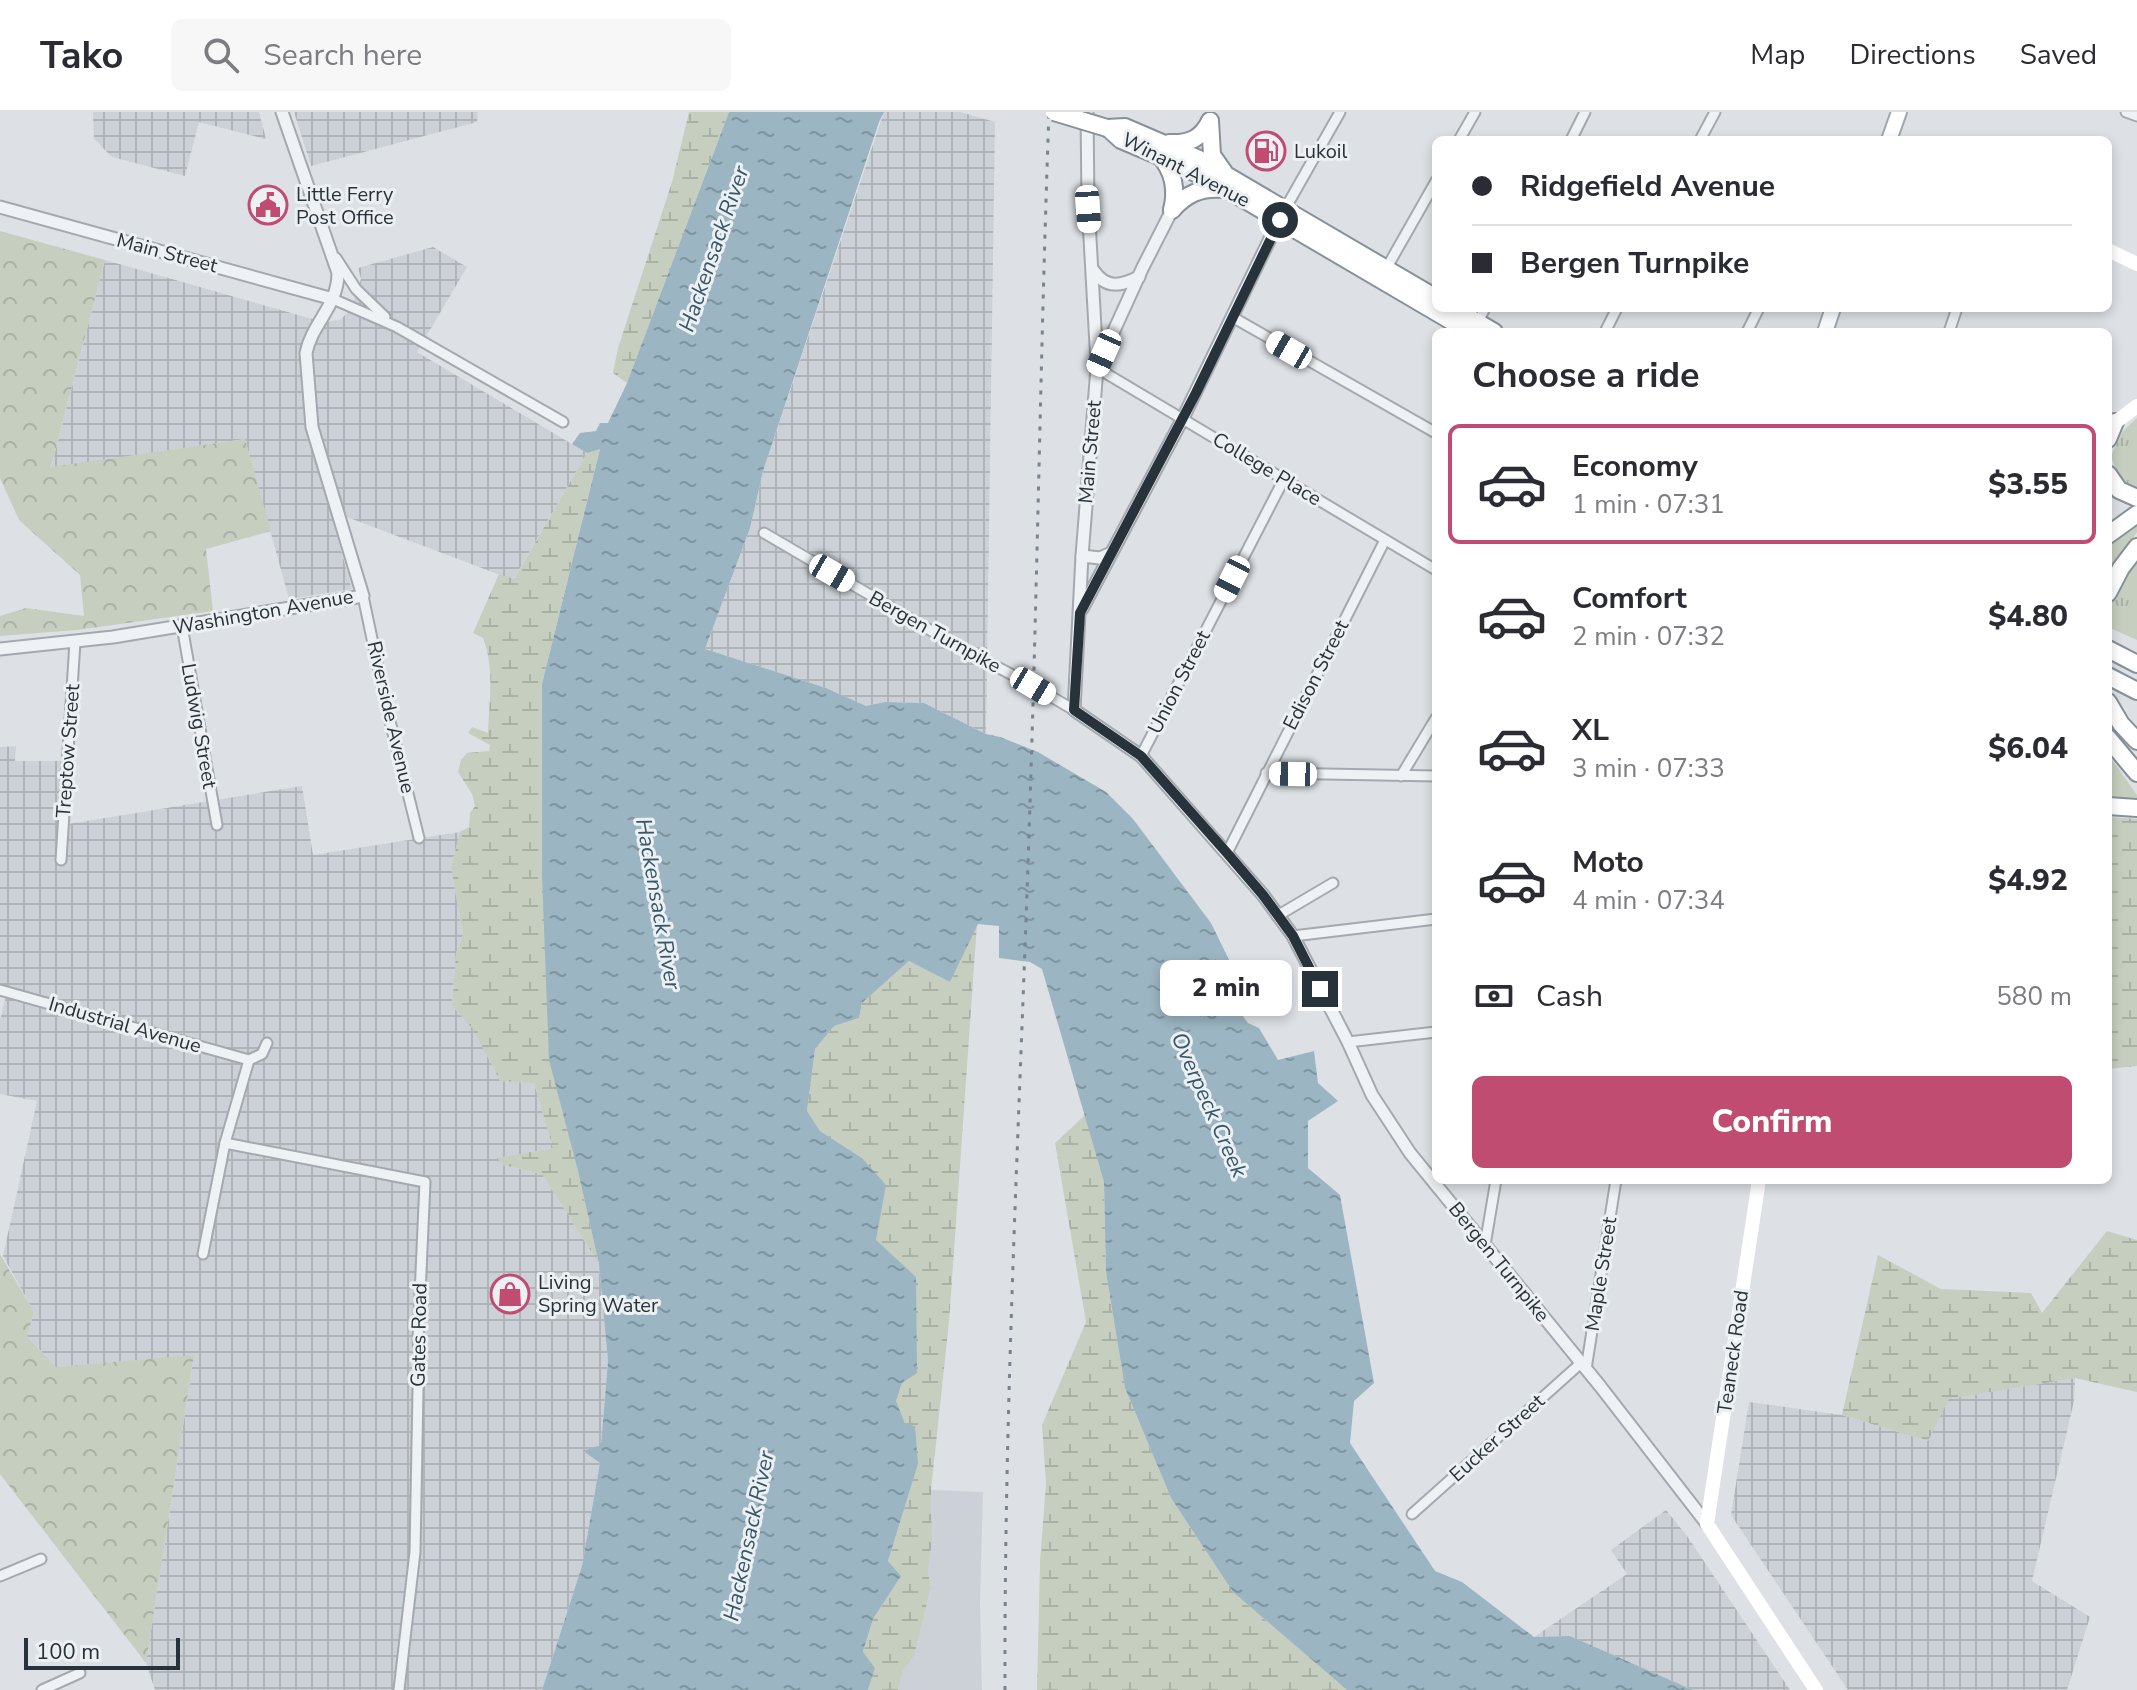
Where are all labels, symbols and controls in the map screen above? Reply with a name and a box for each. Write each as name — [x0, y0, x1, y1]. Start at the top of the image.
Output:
search box — [171, 19, 731, 91]
text: Tako — [40, 30, 123, 81]
icon: search — [199, 33, 243, 77]
text: Search here — [263, 35, 422, 76]
text: Map — [1750, 36, 1805, 74]
text: Directions — [1849, 36, 1976, 74]
text: Saved — [2020, 36, 2097, 74]
street label: Winant Avenue — [1117, 126, 1255, 214]
fuel station icon: Lukoil — [1245, 130, 1287, 172]
place label: Lukoil — [1294, 138, 1347, 165]
water label: Hackensack River — [672, 161, 757, 336]
text: Ridgefield Avenue — [1520, 166, 1775, 207]
place label: Little Ferry Post Office — [296, 181, 394, 231]
public building icon: Little Ferry Post Office — [247, 184, 289, 226]
car — [1074, 184, 1102, 234]
route start — [1262, 202, 1298, 238]
street label: Main Street — [114, 227, 221, 280]
text: Bergen Turnpike — [1520, 243, 1749, 284]
car — [1083, 326, 1125, 380]
car — [1262, 328, 1316, 372]
text: Choose a ride — [1472, 351, 1700, 400]
street label: Main Street — [1072, 398, 1108, 505]
street label: College Place — [1207, 426, 1327, 512]
text: Economy — [1572, 446, 1698, 487]
icon: car — [1476, 448, 1548, 520]
text: $3.55 — [1988, 464, 2068, 505]
text: 1 min · 07:31 — [1572, 487, 1725, 522]
car — [805, 551, 859, 595]
car — [1210, 552, 1254, 606]
text: Comfort — [1572, 578, 1687, 619]
icon: car — [1476, 580, 1548, 652]
street label: Washington Avenue — [171, 583, 355, 641]
street label: Bergen Turnpike — [864, 585, 1006, 679]
text: $4.80 — [1988, 596, 2068, 637]
street label: Edison Street — [1277, 615, 1356, 734]
text: 2 min · 07:32 — [1572, 619, 1725, 654]
street label: Union Street — [1141, 625, 1217, 738]
street label: Riverside Avenue — [360, 638, 422, 796]
street label: Ludwig Street — [175, 661, 223, 792]
car — [1006, 663, 1060, 709]
street label: Treptow Street — [50, 682, 86, 819]
text: XL — [1572, 710, 1609, 751]
icon: car — [1476, 712, 1548, 784]
text: $6.04 — [1988, 728, 2068, 769]
text: 3 min · 07:33 — [1572, 751, 1725, 786]
car — [1269, 762, 1317, 786]
water label: Hackensack River — [628, 816, 688, 993]
text: Moto — [1572, 842, 1644, 883]
icon: car — [1476, 844, 1548, 916]
text: $4.92 — [1988, 860, 2068, 901]
text: 4 min · 07:34 — [1572, 883, 1725, 918]
callout: 2 min — [1160, 961, 1292, 1017]
text: 2 min — [1192, 970, 1260, 1005]
route end — [1302, 971, 1338, 1007]
icon: cash — [1472, 974, 1516, 1018]
text: Cash — [1536, 976, 1603, 1017]
text: 580 m — [1996, 979, 2072, 1014]
street label: Industrial Avenue — [46, 990, 204, 1060]
water label: Overpeck Creek — [1164, 1028, 1255, 1183]
button: Confirm — [1472, 1076, 2072, 1168]
street label: Bergen Turnpike — [1442, 1196, 1556, 1328]
street label: Maple Street — [1579, 1214, 1624, 1333]
place label: Living Spring Water — [538, 1269, 658, 1319]
shop icon: Living Spring Water — [489, 1273, 531, 1315]
street label: Gates Road — [405, 1283, 433, 1387]
street label: Teaneck Road — [1711, 1288, 1755, 1416]
street label: Eucker Street — [1444, 1387, 1551, 1488]
water label: Hackensack River — [716, 1447, 782, 1624]
scale bar — [24, 1634, 180, 1670]
text: 100 m — [36, 1637, 100, 1667]

